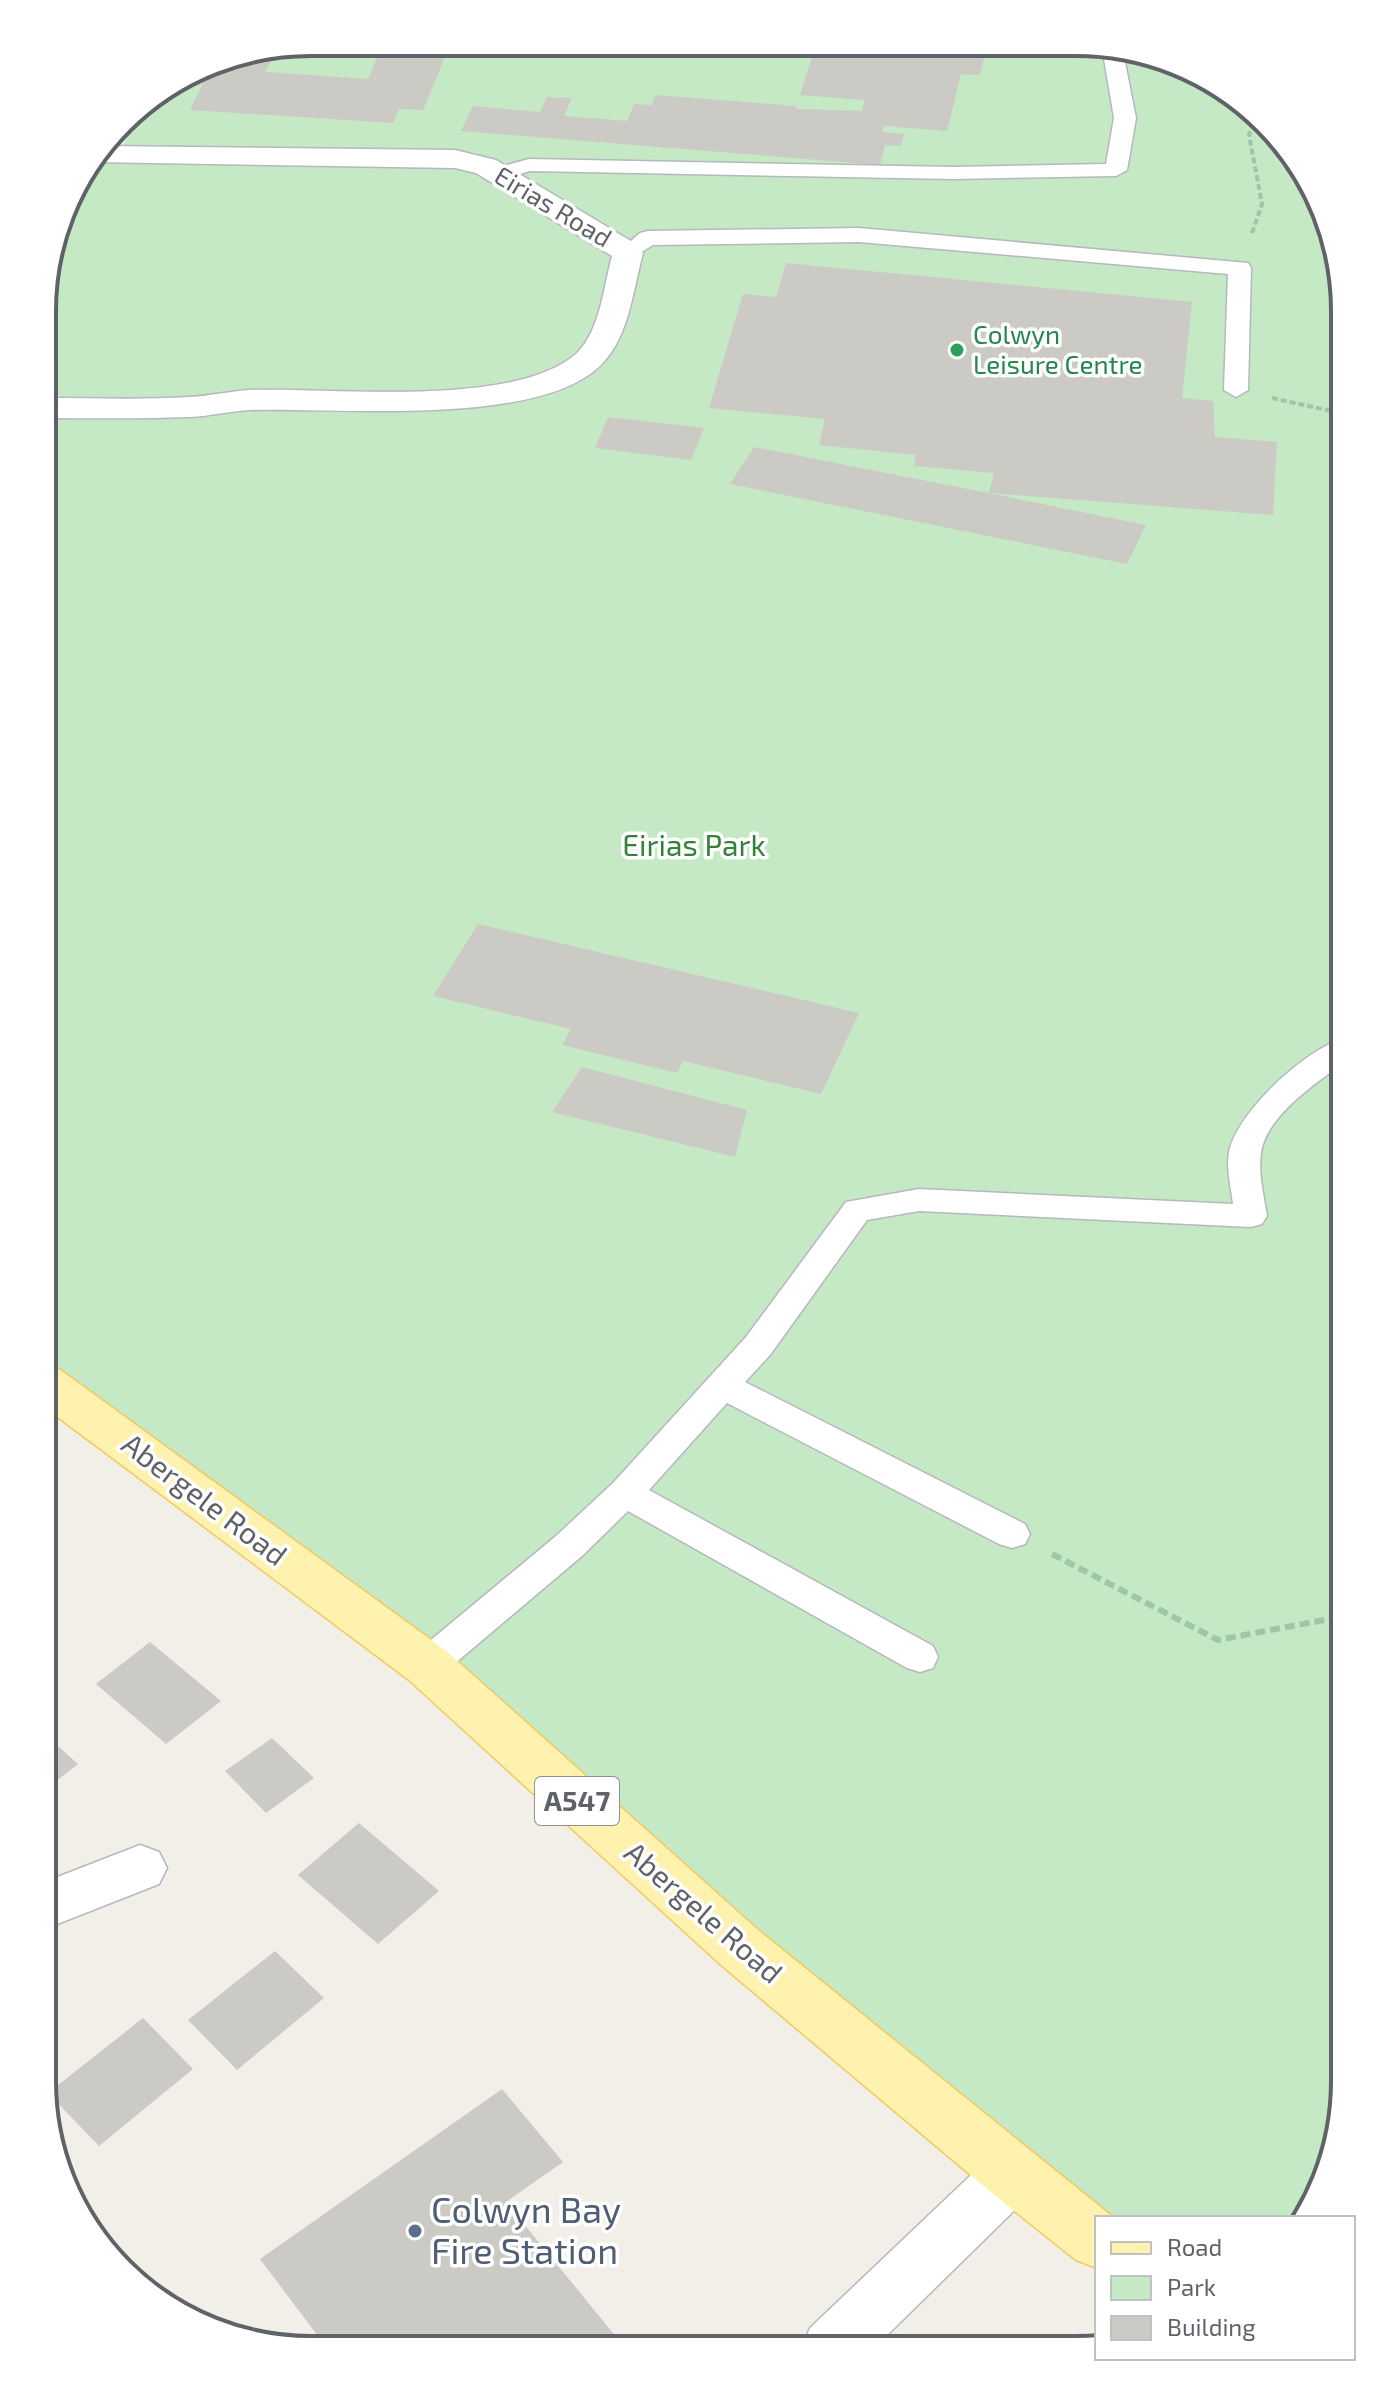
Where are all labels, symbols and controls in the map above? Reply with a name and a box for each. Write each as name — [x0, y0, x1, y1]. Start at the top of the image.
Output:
street label: Eirias Road — [490, 159, 618, 253]
place label: Colwyn Leisure Centre — [973, 318, 1142, 379]
marker: Colwyn Leisure Centre — [948, 341, 966, 359]
park label: Eirias Park — [622, 826, 766, 862]
street label: Abergele Road — [116, 1425, 295, 1572]
road number: A547 — [535, 1777, 619, 1825]
street label: Abergele Road — [618, 1833, 791, 1990]
place label: Colwyn Bay Fire Station — [431, 2187, 621, 2271]
legend — [1095, 2216, 1355, 2360]
marker: Colwyn Bay Fire Station — [406, 2222, 424, 2240]
text: Road — [1167, 2232, 1222, 2261]
text: Park — [1167, 2272, 1216, 2301]
text: Building — [1167, 2312, 1256, 2341]

